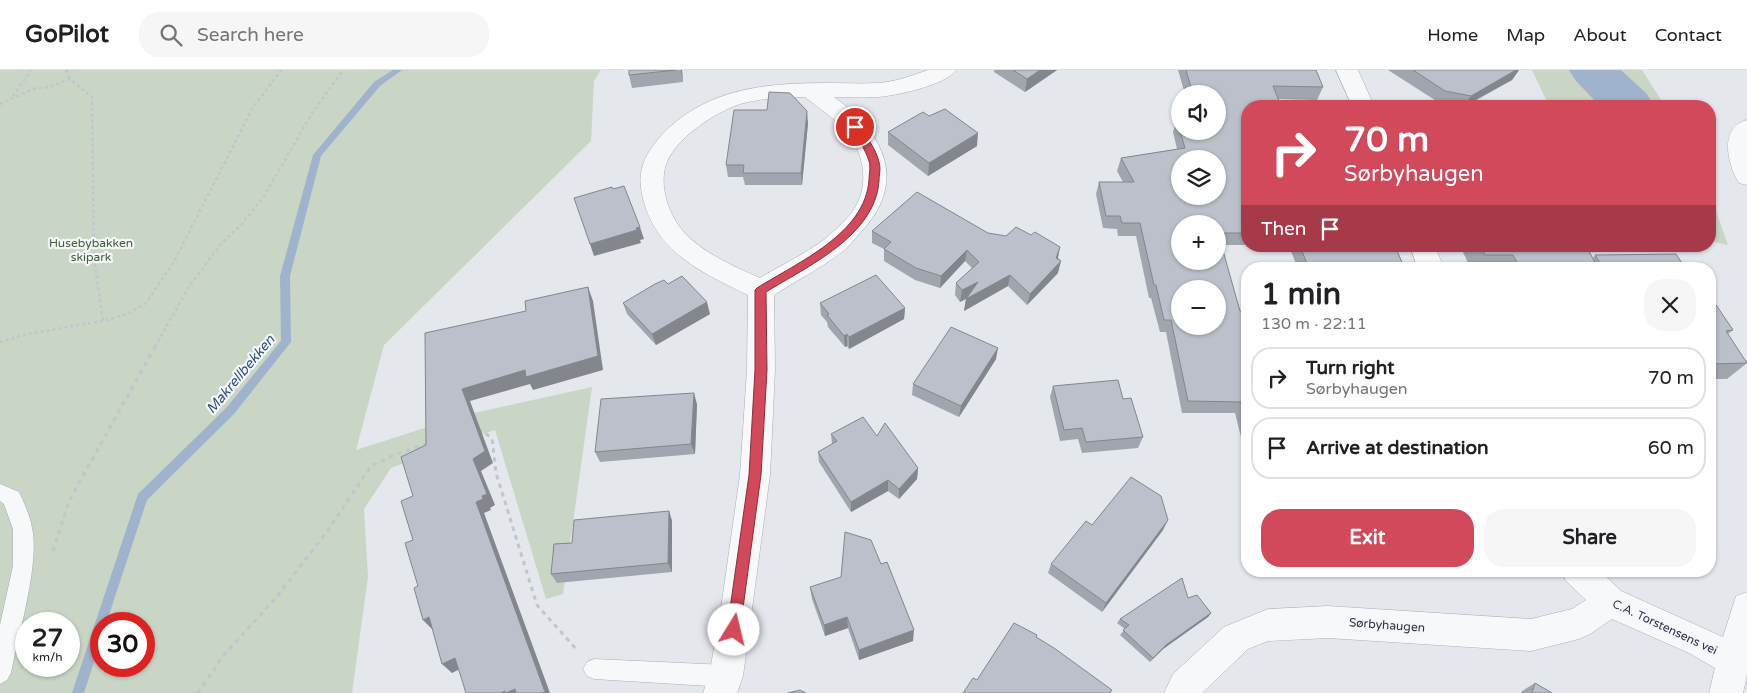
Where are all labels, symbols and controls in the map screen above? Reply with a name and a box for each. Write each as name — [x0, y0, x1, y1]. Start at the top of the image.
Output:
search box — [139, 12, 489, 57]
text: GoPilot — [25, 20, 109, 49]
icon: search — [157, 21, 185, 49]
text: Search here — [197, 24, 304, 46]
text: Home — [1427, 24, 1478, 46]
text: Map — [1506, 24, 1545, 46]
text: About — [1573, 24, 1627, 46]
text: Contact — [1655, 24, 1722, 46]
map controls — [1171, 85, 1226, 335]
button: sound — [1171, 85, 1226, 140]
pin — [834, 106, 876, 148]
icon: arrive — [841, 113, 869, 141]
text: 70 m — [1344, 119, 1429, 161]
icon: right — [1261, 120, 1326, 185]
button: layers — [1171, 150, 1226, 205]
text: Sørbyhaugen — [1344, 161, 1484, 187]
button: + — [1171, 215, 1226, 270]
icon: arrive — [1316, 215, 1344, 243]
text: Then — [1261, 218, 1306, 240]
park label: Husebybakken skipark — [49, 236, 133, 264]
text: 1 min — [1261, 276, 1341, 313]
button: close — [1644, 279, 1696, 331]
button: − — [1171, 280, 1226, 335]
text: 130 m · 22:11 — [1261, 314, 1367, 334]
water label: Makrellbekken — [203, 331, 279, 417]
text: Turn right — [1306, 357, 1394, 379]
icon: right — [1263, 364, 1291, 392]
text: 70 m — [1648, 367, 1694, 389]
text: Sørbyhaugen — [1306, 379, 1408, 399]
icon: arrive — [1263, 434, 1291, 462]
text: Arrive at destination — [1306, 437, 1489, 459]
text: 60 m — [1648, 437, 1694, 459]
button: Exit — [1261, 509, 1474, 567]
button: Share — [1484, 509, 1696, 567]
street label: C.A. Torstensens vei — [1610, 597, 1720, 657]
position arrow — [707, 603, 759, 655]
speed limit sign: 30 — [90, 612, 155, 677]
street label: Sørbyhaugen — [1349, 615, 1425, 635]
text: 27 — [32, 623, 63, 653]
text: km/h — [32, 650, 63, 664]

